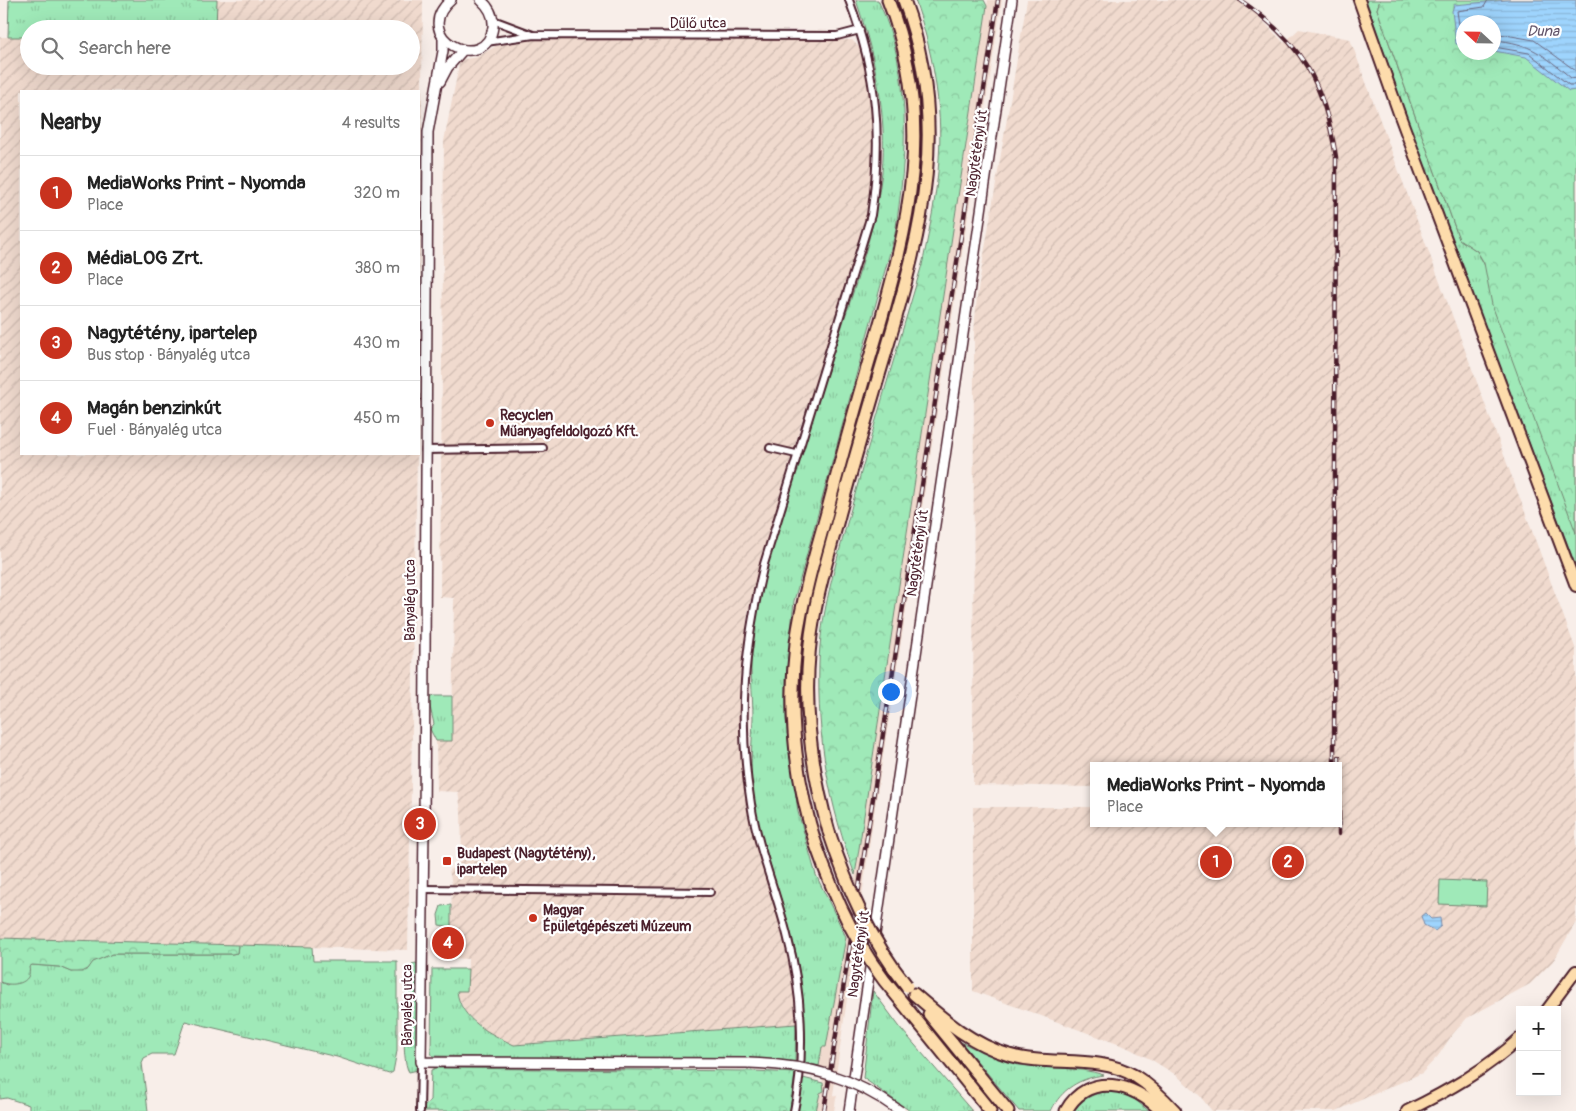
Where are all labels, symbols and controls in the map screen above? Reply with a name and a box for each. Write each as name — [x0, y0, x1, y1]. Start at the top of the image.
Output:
street label: Dűlő utca — [670, 15, 726, 32]
north arrow — [1456, 15, 1501, 60]
search box — [20, 20, 420, 75]
water label: Duna — [1527, 22, 1560, 41]
icon: search — [38, 34, 66, 62]
text: Search here — [78, 36, 171, 60]
street label: Nagytétényi út — [962, 108, 991, 197]
text: Nearby — [40, 109, 101, 136]
text: 4 results — [342, 113, 400, 133]
text: MediaWorks Print - Nyomda — [87, 171, 306, 195]
text: 1 — [53, 183, 59, 203]
text: 320 m — [354, 183, 400, 203]
text: Place — [87, 195, 123, 215]
text: MédiaLOG Zrt. — [87, 246, 203, 270]
text: 2 — [52, 258, 60, 278]
text: 380 m — [354, 258, 400, 278]
text: Place — [87, 270, 123, 290]
text: Nagytétény, ipartelep — [87, 321, 257, 345]
text: 3 — [52, 333, 60, 353]
text: 430 m — [353, 333, 400, 353]
text: Bus stop · Bányalég utca — [87, 345, 250, 365]
text: Magán benzinkút — [87, 396, 221, 420]
place label: Recyclen Műanyagfeldolgozó Kft. — [500, 407, 639, 440]
text: 4 — [51, 408, 61, 428]
text: 450 m — [353, 408, 400, 428]
marker: Recyclen Műanyagfeldolgozó Kft. — [484, 417, 496, 429]
text: Fuel · Bányalég utca — [87, 420, 222, 440]
street label: Nagytétényi út — [903, 508, 932, 597]
street label: Bányalég utca — [402, 559, 419, 641]
your location — [878, 679, 904, 705]
popup — [1090, 762, 1342, 827]
text: MediaWorks Print - Nyomda — [1107, 773, 1325, 797]
text: Place — [1107, 797, 1143, 817]
pin: 3 — [404, 805, 436, 843]
pin: 1 — [1200, 843, 1232, 881]
pin: 2 — [1272, 843, 1304, 881]
place label: Budapest (Nagytétény), ipartelep — [457, 845, 596, 878]
marker: Budapest (Nagytétény), ipartelep — [441, 855, 453, 867]
place label: Magyar Épületgépészeti Múzeum — [543, 902, 692, 935]
street label: Nagytétényi út — [844, 909, 873, 998]
marker: Magyar Épületgépészeti Múzeum — [527, 912, 539, 924]
pin: 4 — [432, 924, 464, 962]
street label: Bányalég utca — [399, 964, 416, 1046]
map controls — [1516, 1006, 1561, 1096]
button: + — [1516, 1006, 1561, 1051]
button: − — [1516, 1051, 1561, 1096]

